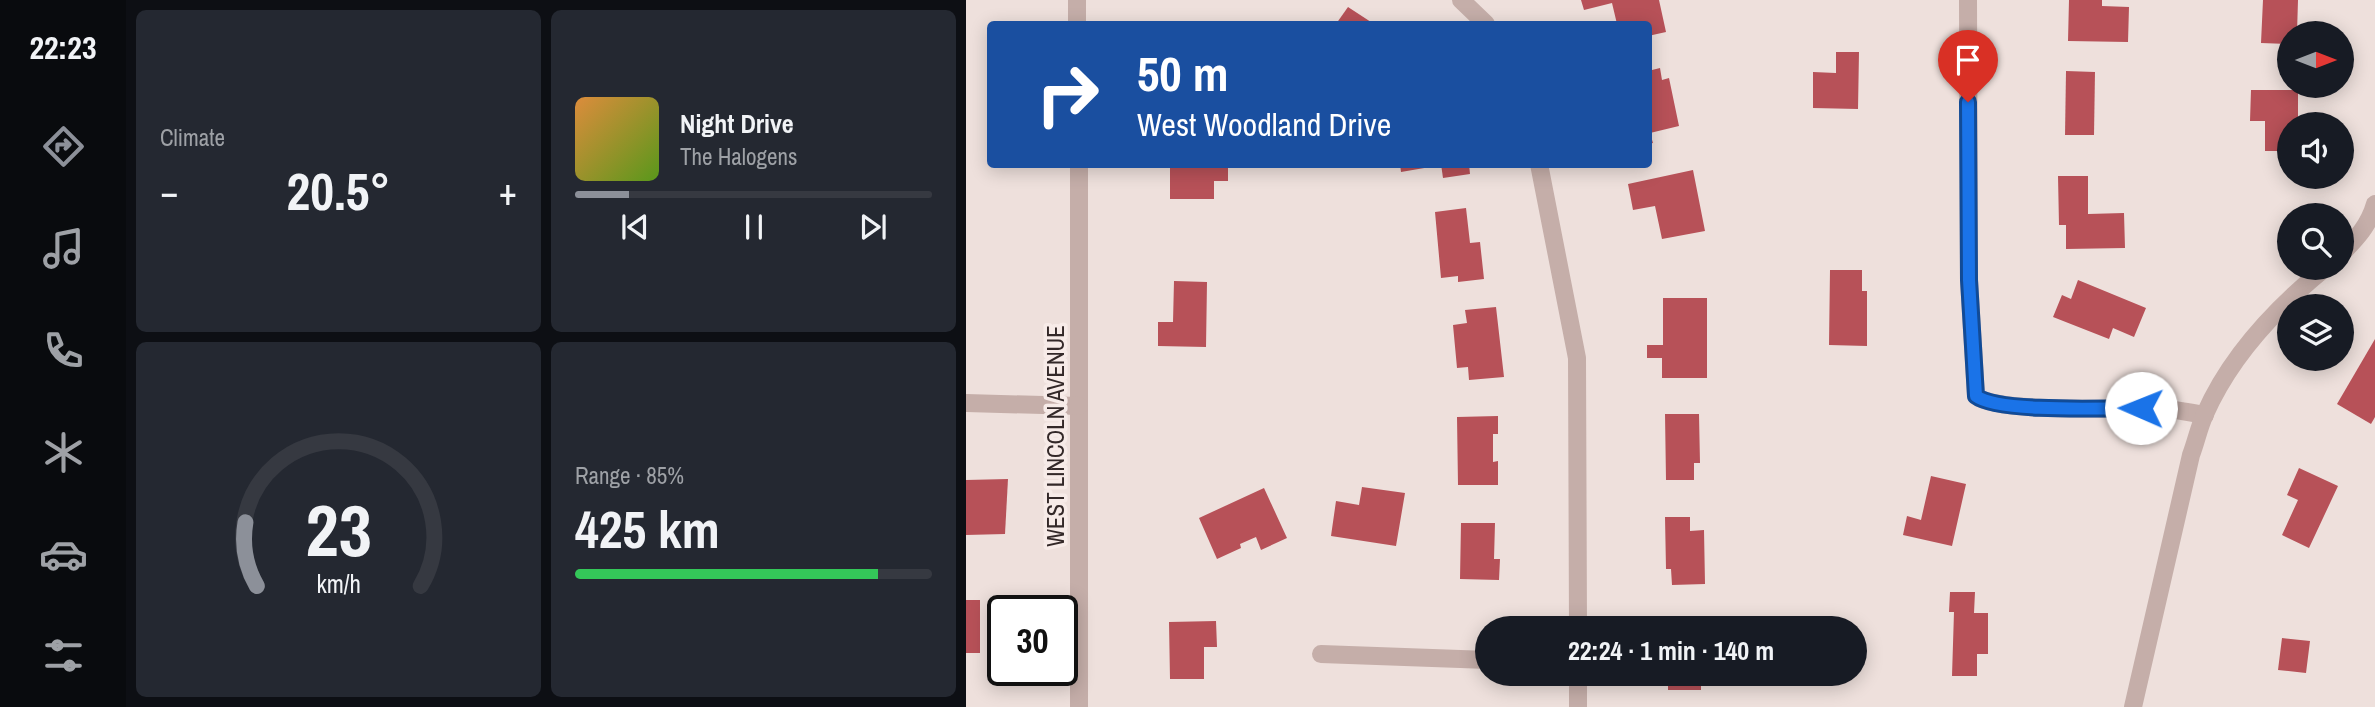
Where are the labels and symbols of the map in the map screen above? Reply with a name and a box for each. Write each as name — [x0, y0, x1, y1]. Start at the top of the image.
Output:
north arrow — [2277, 21, 2354, 98]
pin — [1938, 30, 1998, 102]
street label: WEST LINCOLN AVENUE — [1040, 325, 1071, 547]
position arrow — [2104, 371, 2178, 445]
speed limit sign: 30 — [987, 595, 1078, 686]

